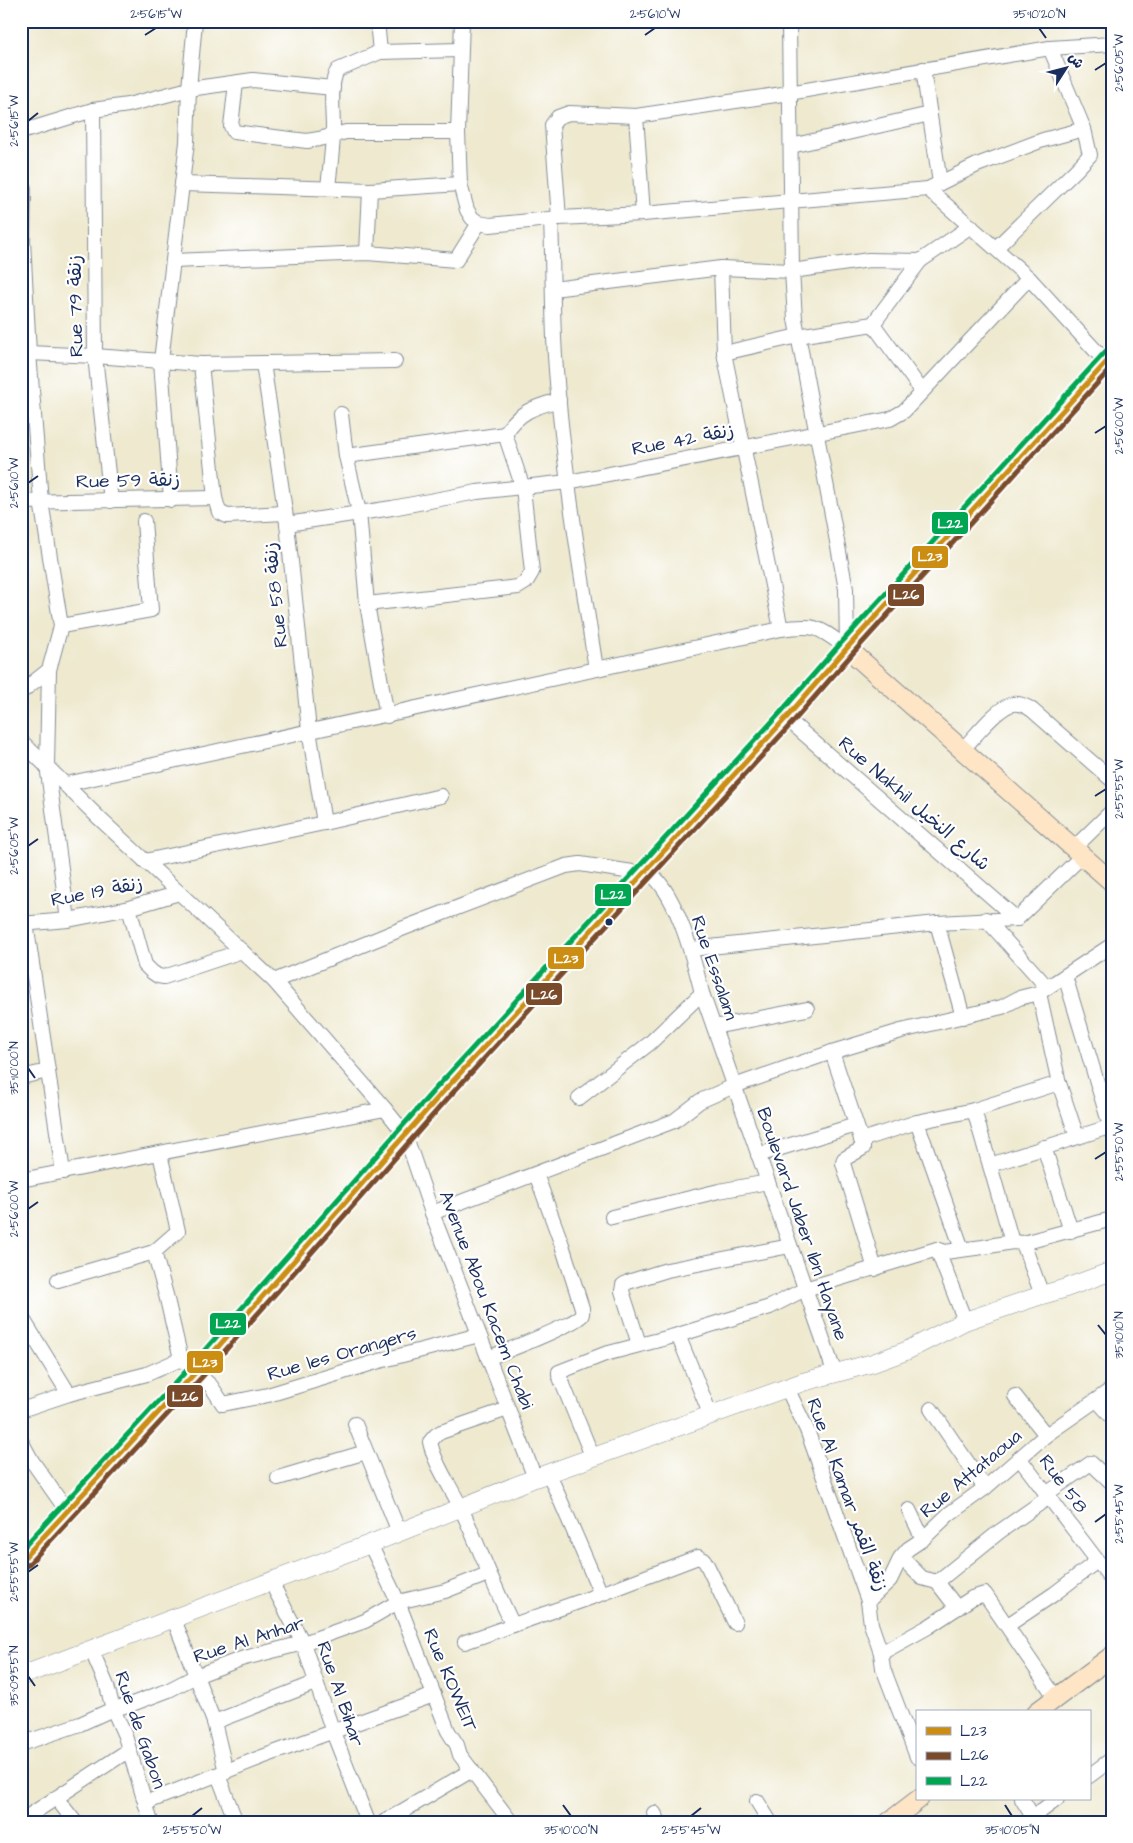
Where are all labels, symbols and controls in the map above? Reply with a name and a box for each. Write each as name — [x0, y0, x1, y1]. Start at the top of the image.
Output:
text: 2°56'15"W — [130, 6, 183, 23]
text: 2°56'10"W — [630, 6, 681, 23]
text: 35°10'20"N — [1012, 6, 1066, 23]
text: 2°56'05"W — [1111, 33, 1128, 92]
north arrow — [1040, 42, 1090, 92]
text: ش — [1063, 49, 1088, 73]
text: 2°56'15"W — [6, 94, 23, 147]
street label: Rue 79 زنقة — [62, 255, 90, 357]
text: 2°56'00"W — [1111, 397, 1128, 454]
street label: Rue 42 زنقة — [630, 417, 736, 463]
text: 2°56'10"W — [6, 457, 23, 508]
street label: Rue 59 زنقة — [76, 467, 180, 495]
line badge: L22 — [931, 511, 969, 535]
text: L22 — [937, 514, 964, 534]
street label: Rue 58 زنقة — [257, 541, 295, 649]
line badge: L23 — [911, 545, 949, 569]
text: L23 — [918, 547, 943, 567]
line badge: L26 — [887, 583, 925, 607]
text: L26 — [893, 585, 919, 605]
street label: Rue Nakhil شارع النخيل — [832, 730, 996, 878]
text: 2°55'55"W — [1111, 759, 1128, 819]
text: 2°56'05"W — [6, 816, 23, 875]
street label: Rue 19 زنقة — [49, 870, 145, 914]
line badge: L22 — [594, 883, 632, 907]
text: L22 — [600, 885, 627, 905]
street label: Rue Essalam — [684, 912, 744, 1024]
unlabelled marker — [604, 917, 614, 927]
line badge: L23 — [547, 946, 585, 970]
text: L23 — [554, 949, 579, 969]
line badge: L26 — [525, 982, 563, 1006]
text: L26 — [531, 985, 557, 1005]
text: 35°10'00"N — [6, 1041, 23, 1095]
street label: Boulevard Jaber Ibn Hayane — [748, 1104, 855, 1345]
text: 2°55'50"W — [1111, 1122, 1128, 1181]
text: 2°56'00"W — [6, 1180, 23, 1237]
street label: Avenue Abou Kacem Chabi — [432, 1187, 540, 1413]
text: 35°10'10"N — [1111, 1311, 1128, 1359]
line badge: L22 — [209, 1312, 247, 1336]
text: L22 — [215, 1314, 242, 1334]
street label: Rue les Orangers — [264, 1320, 420, 1389]
line badge: L23 — [186, 1350, 224, 1374]
text: L23 — [193, 1353, 218, 1373]
line badge: L26 — [166, 1384, 204, 1408]
text: L26 — [172, 1387, 198, 1407]
street label: Rue Al Kamar زنقة القمر — [799, 1395, 895, 1595]
street label: Rue Attataoua — [914, 1423, 1028, 1525]
street label: Rue 58 — [1032, 1449, 1094, 1519]
text: 2°55'45"W — [1111, 1484, 1128, 1544]
text: 2°55'55"W — [6, 1542, 23, 1602]
street label: Rue Al Anhar — [190, 1609, 308, 1671]
street label: Rue KOWEIT — [416, 1624, 484, 1736]
street label: Rue Al Bihar — [309, 1638, 371, 1751]
text: 35°09'55"N — [6, 1645, 23, 1706]
street label: Rue de Gabon — [107, 1668, 173, 1792]
legend — [916, 1710, 1090, 1800]
text: L23 — [960, 1721, 987, 1742]
text: L26 — [960, 1745, 989, 1766]
text: L22 — [960, 1771, 988, 1792]
text: 2°55'50"W — [163, 1822, 222, 1839]
text: 35°10'00"N — [544, 1822, 598, 1839]
text: 2°55'45"W — [661, 1822, 721, 1839]
text: 35°10'05"N — [985, 1822, 1040, 1839]

